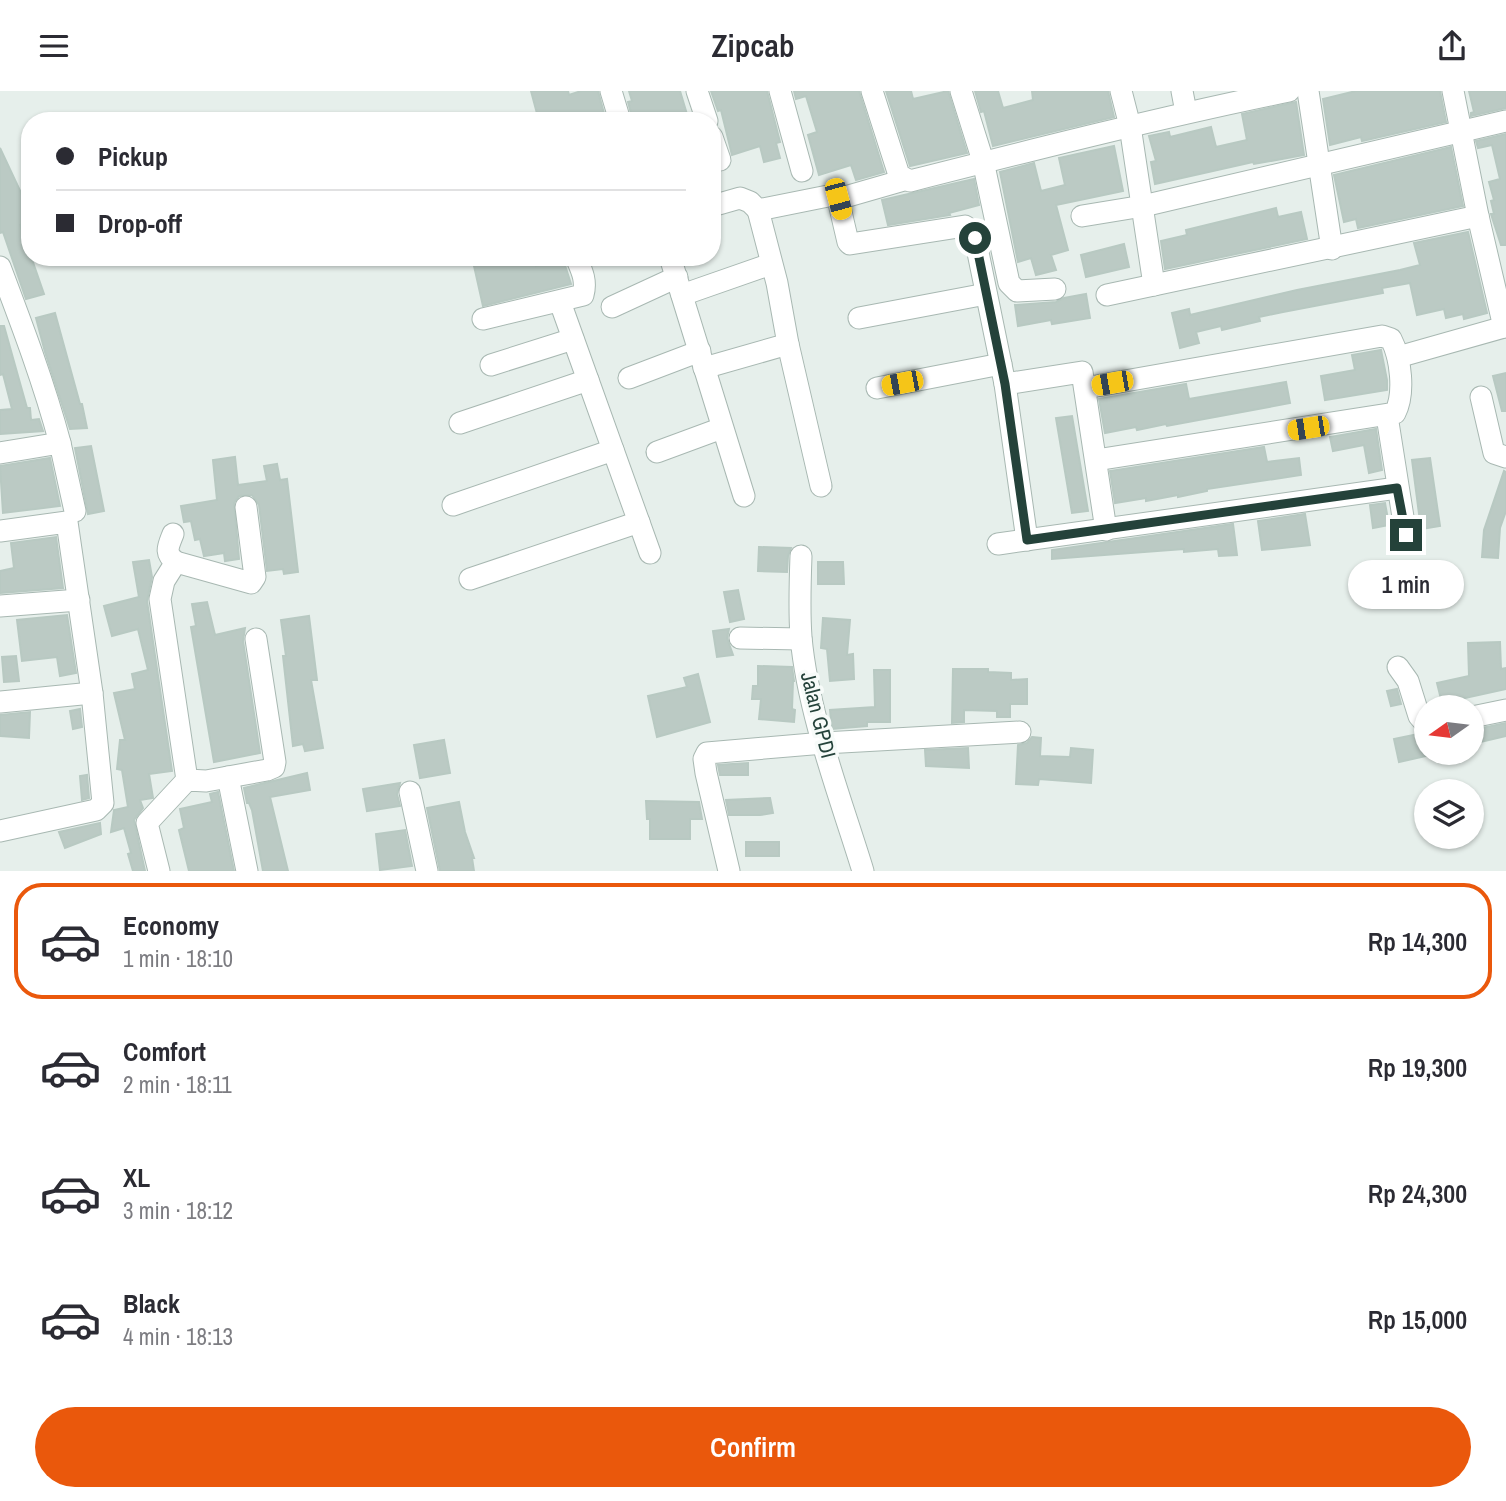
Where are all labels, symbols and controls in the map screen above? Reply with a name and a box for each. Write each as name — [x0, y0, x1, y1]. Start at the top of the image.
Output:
text: Zipcab — [711, 24, 795, 67]
icon: menu — [35, 27, 73, 65]
icon: share — [1433, 27, 1471, 65]
text: Pickup — [98, 139, 168, 174]
car — [823, 176, 854, 222]
text: Drop-off — [98, 206, 182, 241]
route start — [959, 222, 991, 254]
car — [880, 369, 925, 397]
car — [1090, 369, 1135, 397]
car — [1286, 414, 1331, 442]
route end — [1390, 519, 1422, 551]
callout: 1 min — [1348, 559, 1464, 609]
text: 1 min — [1382, 569, 1430, 600]
street label: Jalan GPDI — [794, 669, 843, 761]
north arrow — [1414, 695, 1484, 765]
map controls — [1414, 695, 1484, 849]
button: layers — [1414, 779, 1484, 849]
text: Economy — [123, 908, 219, 943]
icon: car — [39, 910, 102, 973]
text: Rp 14,300 — [1368, 924, 1467, 959]
text: 1 min · 18:10 — [123, 943, 233, 974]
text: Comfort — [123, 1034, 206, 1069]
icon: car — [39, 1036, 102, 1099]
text: Rp 19,300 — [1368, 1050, 1467, 1085]
text: 2 min · 18:11 — [123, 1069, 232, 1100]
text: XL — [123, 1160, 150, 1195]
icon: car — [39, 1162, 102, 1225]
text: Rp 24,300 — [1368, 1176, 1467, 1211]
text: 3 min · 18:12 — [123, 1195, 233, 1226]
text: Black — [123, 1286, 180, 1321]
icon: car — [39, 1288, 102, 1351]
text: Rp 15,000 — [1368, 1302, 1467, 1337]
text: 4 min · 18:13 — [123, 1321, 233, 1352]
button: Confirm — [35, 1407, 1471, 1487]

